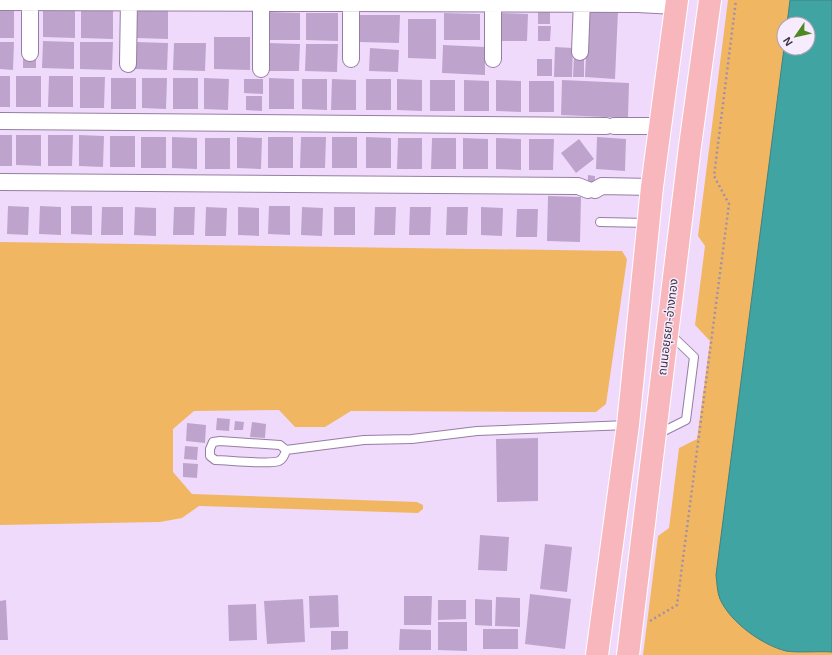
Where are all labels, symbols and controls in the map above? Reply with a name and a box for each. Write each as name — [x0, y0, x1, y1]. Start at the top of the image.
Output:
north arrow — [776, 16, 816, 56]
text: N — [780, 35, 795, 48]
street label: ถนนอยุธยา-อ่างทอง — [655, 278, 681, 376]

